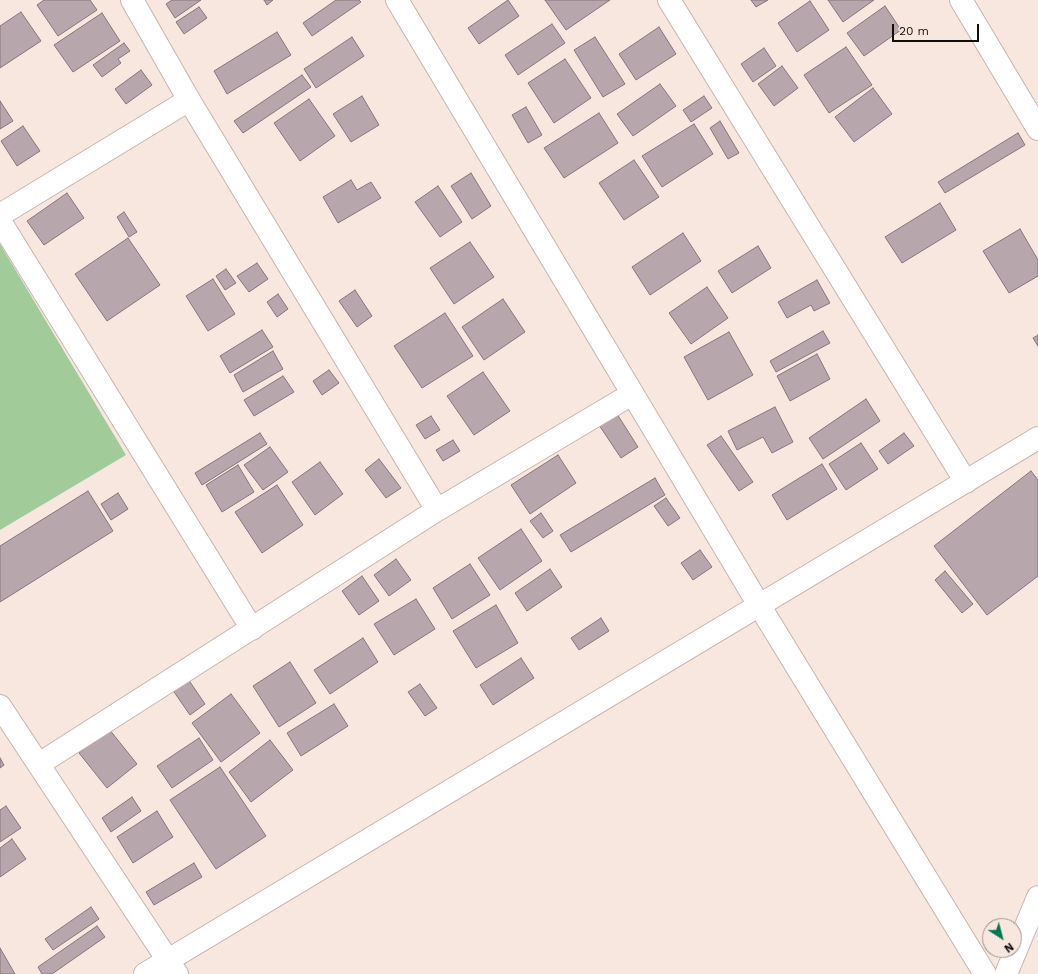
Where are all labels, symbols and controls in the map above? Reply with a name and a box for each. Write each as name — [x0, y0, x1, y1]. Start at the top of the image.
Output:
scale bar — [894, 16, 981, 42]
text: 20 m — [899, 24, 929, 38]
north arrow — [982, 918, 1022, 958]
text: N — [1002, 940, 1016, 955]

